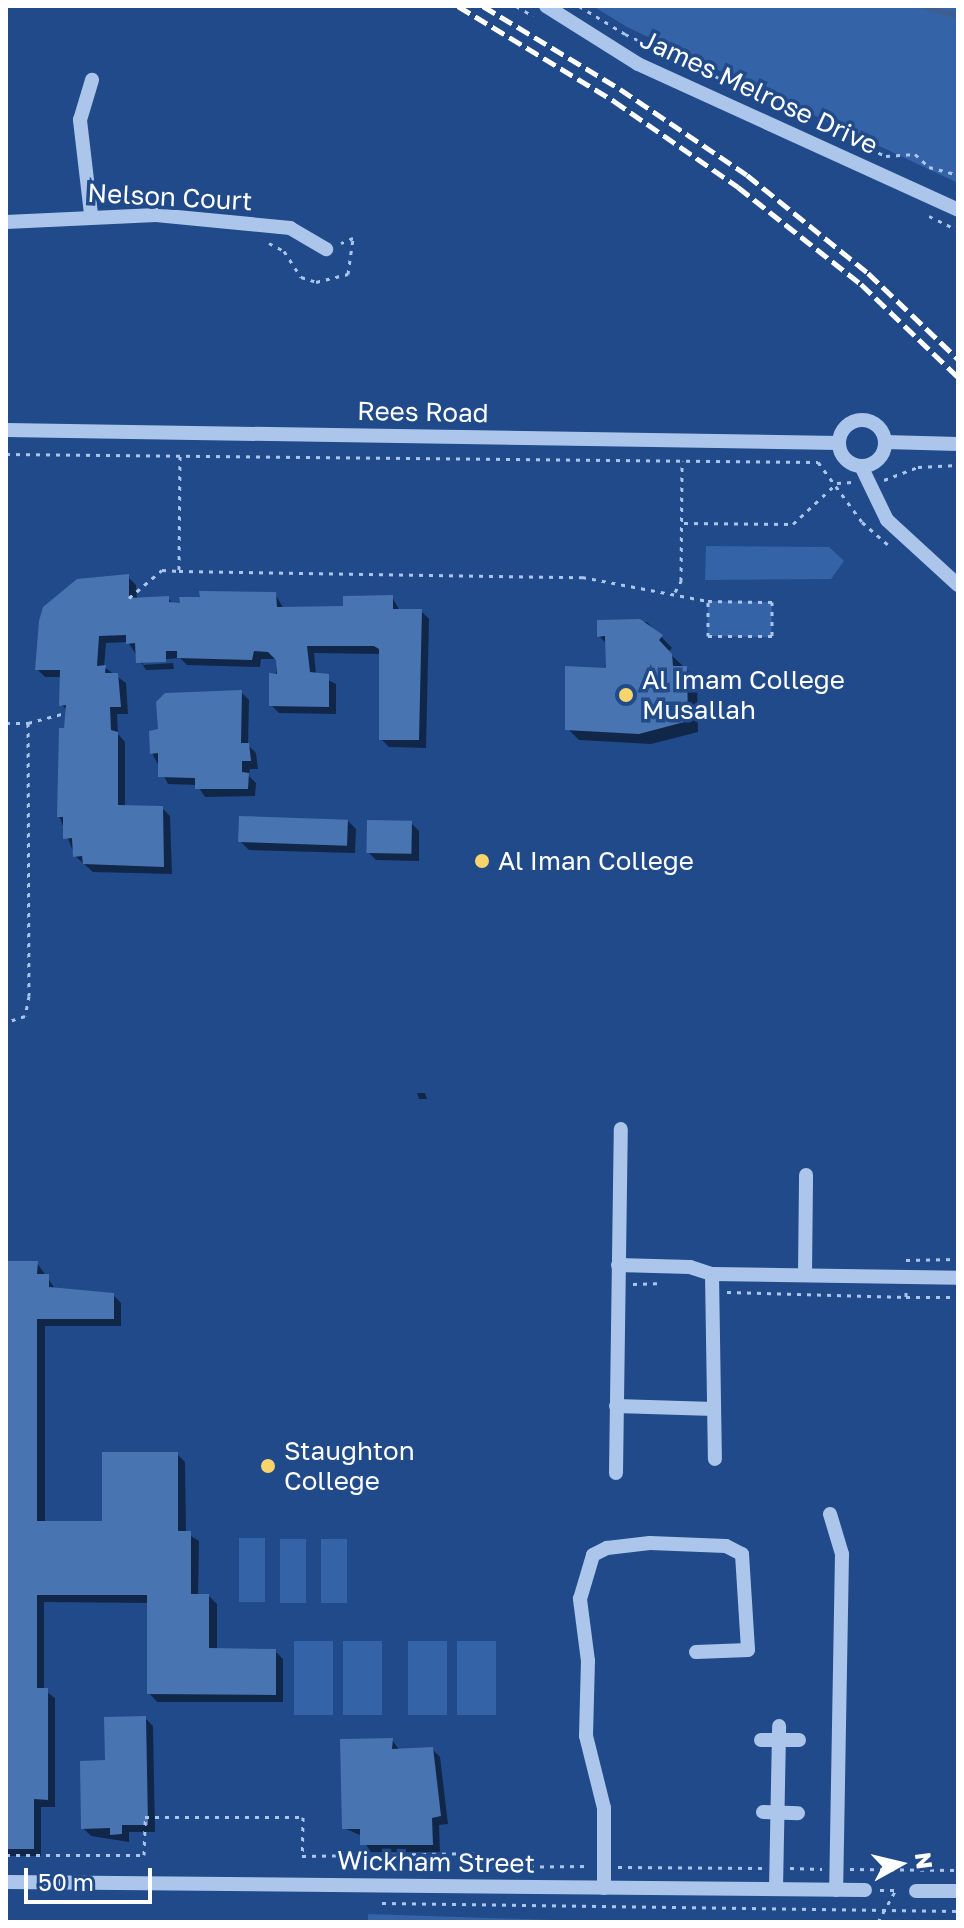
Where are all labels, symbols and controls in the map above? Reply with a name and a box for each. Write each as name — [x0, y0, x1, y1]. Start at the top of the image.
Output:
street label: James Melrose Drive — [635, 23, 883, 161]
street label: Nelson Court — [87, 177, 253, 217]
street label: Rees Road — [357, 395, 489, 429]
place label: Al Imam College Musallah — [642, 664, 845, 726]
marker: Al Imam College Musallah — [617, 686, 635, 704]
place label: Al Iman College — [498, 845, 694, 877]
marker: Al Iman College — [473, 852, 491, 870]
place label: Staughton College — [284, 1435, 415, 1496]
marker: Staughton College — [259, 1457, 277, 1475]
north arrow — [860, 1824, 940, 1904]
street label: Wickham Street — [337, 1845, 535, 1879]
text: N — [910, 1850, 939, 1871]
scale bar — [28, 1852, 156, 1902]
text: 50 m — [38, 1867, 94, 1896]

